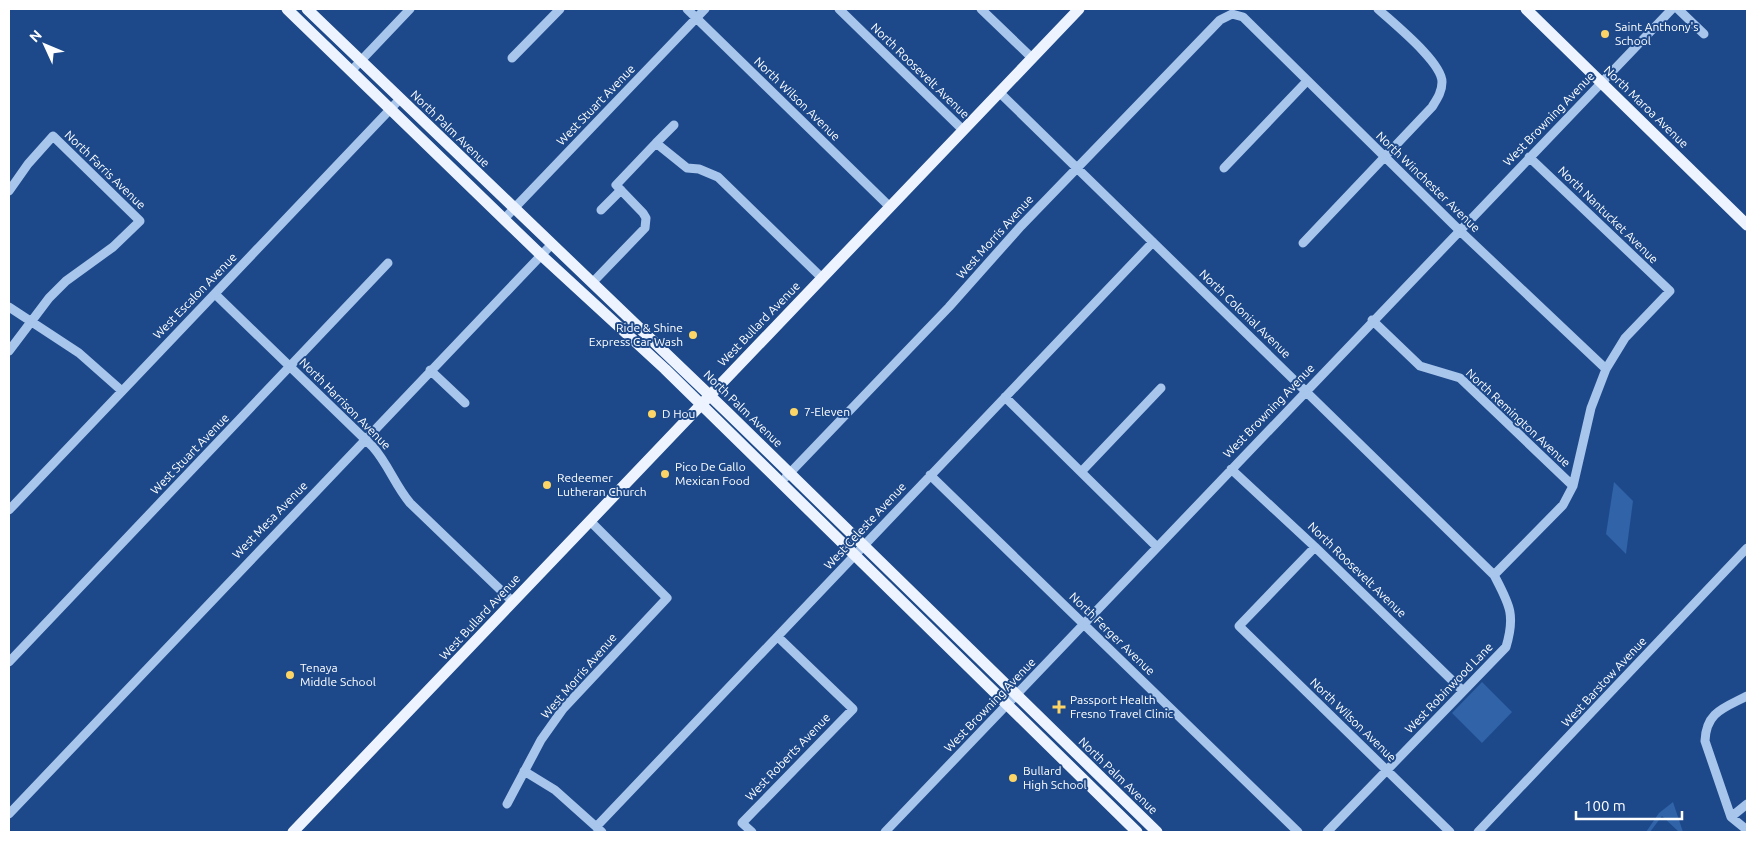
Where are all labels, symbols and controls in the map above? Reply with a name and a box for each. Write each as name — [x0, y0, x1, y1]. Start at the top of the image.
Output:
north arrow — [20, 20, 70, 70]
street label: North Roosevelt Avenue — [869, 20, 972, 121]
place label: Saint Anthony's School — [1615, 20, 1699, 47]
text: N — [26, 27, 45, 45]
marker: Saint Anthony's School — [1599, 28, 1611, 40]
street label: North Wilson Avenue — [752, 54, 843, 143]
street label: West Stuart Avenue — [554, 62, 637, 148]
street label: North Maroa Avenue — [1602, 63, 1691, 150]
street label: West Browning Avenue — [1500, 69, 1597, 168]
street label: North Palm Avenue — [408, 88, 492, 170]
street label: North Farris Avenue — [62, 128, 148, 211]
street label: North Winchester Avenue — [1374, 129, 1483, 235]
street label: North Nantucket Avenue — [1556, 164, 1661, 266]
street label: West Morris Avenue — [954, 192, 1036, 281]
street label: West Escalon Avenue — [150, 250, 239, 341]
street label: North Colonial Avenue — [1197, 267, 1293, 360]
street label: West Bullard Avenue — [715, 279, 802, 368]
place label: Ride & Shine Express Car Wash — [589, 321, 683, 348]
marker: Ride & Shine Express Car Wash — [687, 329, 699, 341]
street label: North Harrison Avenue — [297, 355, 394, 452]
street label: West Browning Avenue — [1220, 361, 1317, 460]
street label: North Remington Avenue — [1464, 366, 1573, 469]
street label: North Palm Avenue — [701, 368, 785, 450]
place label: 7-Eleven — [804, 405, 850, 418]
marker: 7-Eleven — [788, 406, 800, 418]
place label: D Hou — [662, 407, 695, 420]
marker: D Hou — [646, 408, 658, 420]
street label: West Stuart Avenue — [148, 411, 231, 497]
place label: Pico De Gallo Mexican Food — [675, 460, 750, 487]
marker: Pico De Gallo Mexican Food — [659, 468, 671, 480]
place label: Redeemer Lutheran Church — [557, 471, 647, 498]
street label: West Mesa Avenue — [230, 479, 310, 561]
marker: Redeemer Lutheran Church — [541, 479, 553, 491]
street label: West Celeste Avenue — [821, 480, 908, 572]
street label: North Roosevelt Avenue — [1306, 519, 1409, 620]
street label: West Bullard Avenue — [437, 571, 523, 662]
street label: North Ferger Avenue — [1067, 590, 1158, 678]
street label: West Morris Avenue — [538, 631, 619, 721]
street label: West Barstow Avenue — [1559, 634, 1649, 729]
street label: West Robinwood Lane — [1402, 640, 1495, 735]
street label: West Browning Avenue — [941, 655, 1038, 754]
place label: Tenaya Middle School — [300, 661, 376, 688]
marker: Tenaya Middle School — [284, 669, 296, 681]
street label: North Wilson Avenue — [1308, 675, 1399, 764]
place label: Passport Health Fresno Travel Clinic — [1070, 693, 1174, 720]
marker: Passport Health Fresno Travel Clinic — [1052, 700, 1066, 714]
street label: West Roberts Avenue — [743, 710, 833, 803]
street label: North Palm Avenue — [1076, 735, 1160, 817]
place label: Bullard High School — [1023, 764, 1087, 791]
marker: Bullard High School — [1007, 772, 1019, 784]
scale bar — [1576, 788, 1682, 820]
text: 100 m — [1584, 797, 1626, 814]

